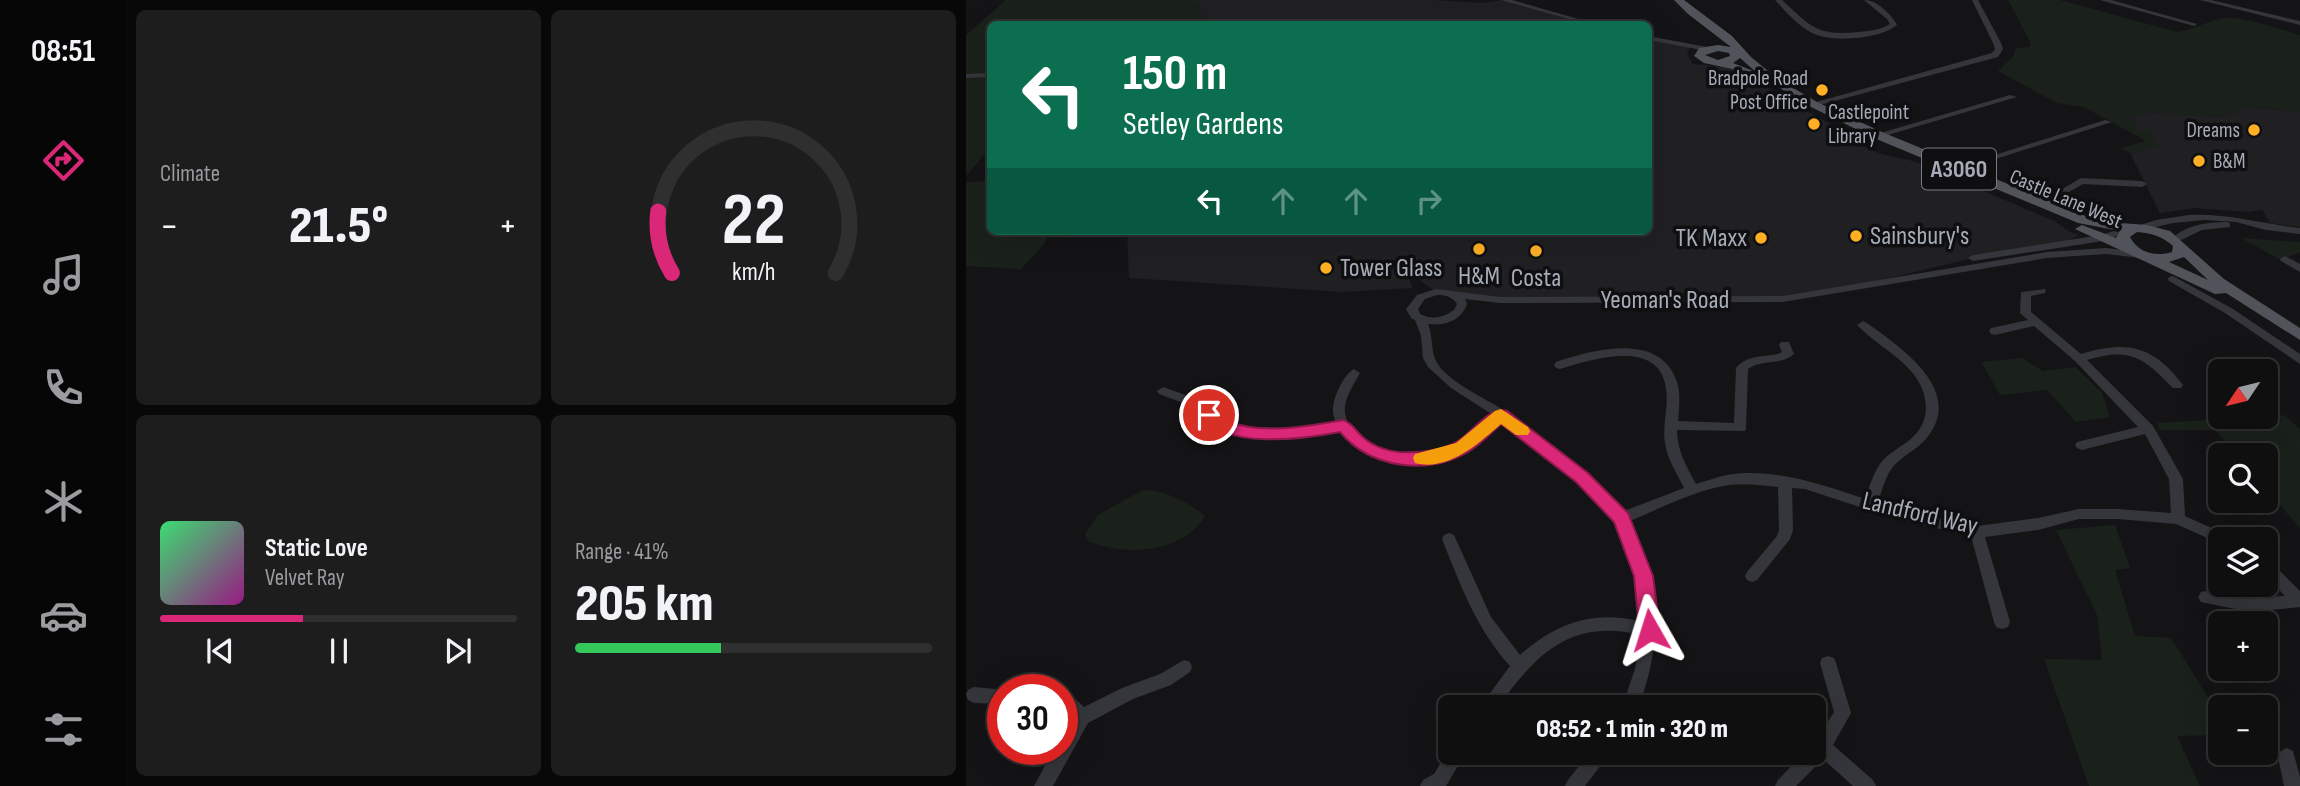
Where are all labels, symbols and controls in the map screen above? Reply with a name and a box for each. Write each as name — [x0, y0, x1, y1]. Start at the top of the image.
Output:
text: 08:51 — [31, 32, 95, 71]
text: 150 m — [1123, 45, 1227, 104]
icon: left — [1008, 49, 1099, 140]
place label: Bradpole Road Post Office — [1708, 66, 1808, 115]
marker: Bradpole Road Post Office — [1814, 82, 1830, 98]
place label: Castlepoint Library — [1828, 100, 1909, 149]
text: Setley Gardens — [1123, 105, 1283, 144]
marker: Castlepoint Library — [1806, 116, 1822, 132]
place label: Dreams — [2186, 118, 2240, 143]
marker: Dreams — [2246, 122, 2262, 138]
icon: directions — [39, 136, 88, 185]
road number: A3060 — [1922, 148, 1996, 190]
place label: B&M — [2213, 149, 2245, 174]
marker: B&M — [2191, 153, 2207, 169]
text: Climate — [160, 160, 220, 188]
street label: Castle Lane West — [2006, 164, 2126, 234]
text: 22 — [722, 178, 785, 266]
icon: left — [1191, 182, 1229, 220]
icon: ahead — [1264, 182, 1302, 220]
icon: ahead — [1337, 182, 1375, 220]
icon: right — [1410, 182, 1448, 220]
text: 21.5° — [289, 195, 388, 258]
text: − — [160, 204, 179, 249]
text: + — [498, 204, 517, 249]
place label: Sainsbury's — [1870, 221, 1969, 252]
place label: TK Maxx — [1676, 223, 1747, 254]
marker: Sainsbury's — [1848, 228, 1864, 244]
marker: TK Maxx — [1753, 230, 1769, 246]
marker: H&M — [1471, 241, 1487, 257]
marker: Costa — [1528, 243, 1544, 259]
icon: music — [39, 250, 88, 299]
place label: Tower Glass — [1340, 253, 1442, 284]
text: km/h — [732, 257, 775, 288]
marker: Tower Glass — [1318, 260, 1334, 276]
place label: H&M — [1458, 261, 1500, 292]
place label: Costa — [1511, 263, 1561, 294]
street label: Yeoman's Road — [1601, 285, 1729, 316]
north arrow — [2208, 359, 2278, 429]
map controls — [2208, 359, 2278, 765]
icon: phone — [39, 363, 88, 412]
pin — [1179, 385, 1239, 445]
icon: arrive — [1190, 396, 1228, 434]
button: search — [2208, 443, 2278, 513]
icon: climate — [39, 477, 88, 526]
street label: Landford Way — [1859, 486, 1981, 542]
button: layers — [2208, 527, 2278, 597]
text: Static Love — [265, 533, 368, 564]
text: Range · 41% — [575, 538, 669, 566]
text: Velvet Ray — [265, 564, 345, 592]
text: 205 km — [575, 573, 713, 636]
icon: car — [39, 591, 88, 640]
position arrow — [1613, 593, 1687, 667]
button: + — [2208, 611, 2278, 681]
icon: previous — [201, 632, 239, 670]
icon: pause — [320, 632, 358, 670]
icon: next — [439, 632, 477, 670]
speed limit sign: 30 — [987, 674, 1078, 765]
button: − — [2208, 695, 2278, 765]
icon: filters — [39, 705, 88, 754]
text: 08:52 · 1 min · 320 m — [1536, 714, 1728, 745]

